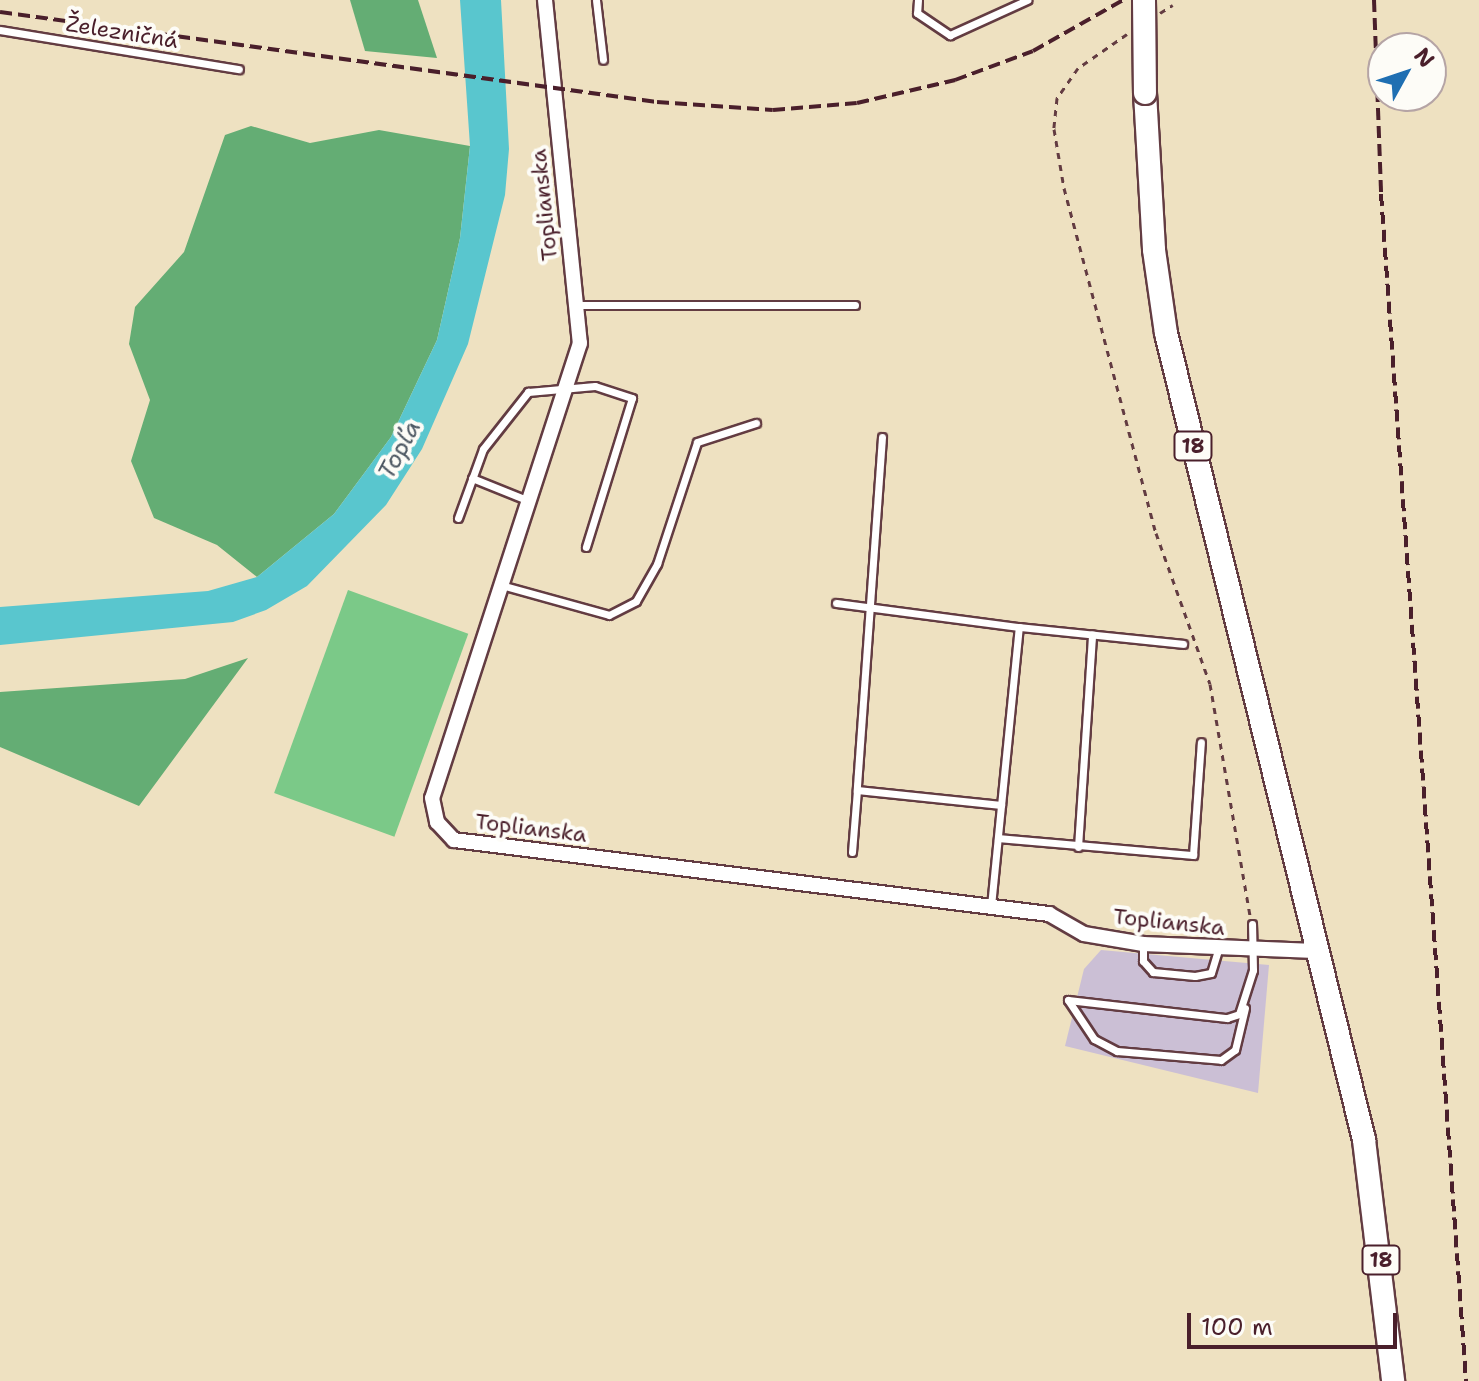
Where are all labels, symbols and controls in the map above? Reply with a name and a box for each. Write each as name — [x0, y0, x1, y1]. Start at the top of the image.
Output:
street label: Železničná — [64, 10, 180, 54]
north arrow — [1367, 32, 1447, 112]
text: N — [1408, 42, 1441, 74]
street label: Toplianska — [525, 148, 563, 262]
water label: Topľa — [373, 416, 427, 484]
road number: 18 — [1173, 430, 1213, 462]
street label: Toplianska — [474, 808, 588, 848]
street label: Toplianska — [1112, 903, 1226, 941]
road number: 18 — [1361, 1244, 1401, 1276]
scale bar — [1191, 1297, 1401, 1347]
text: 100 m — [1201, 1311, 1273, 1343]

